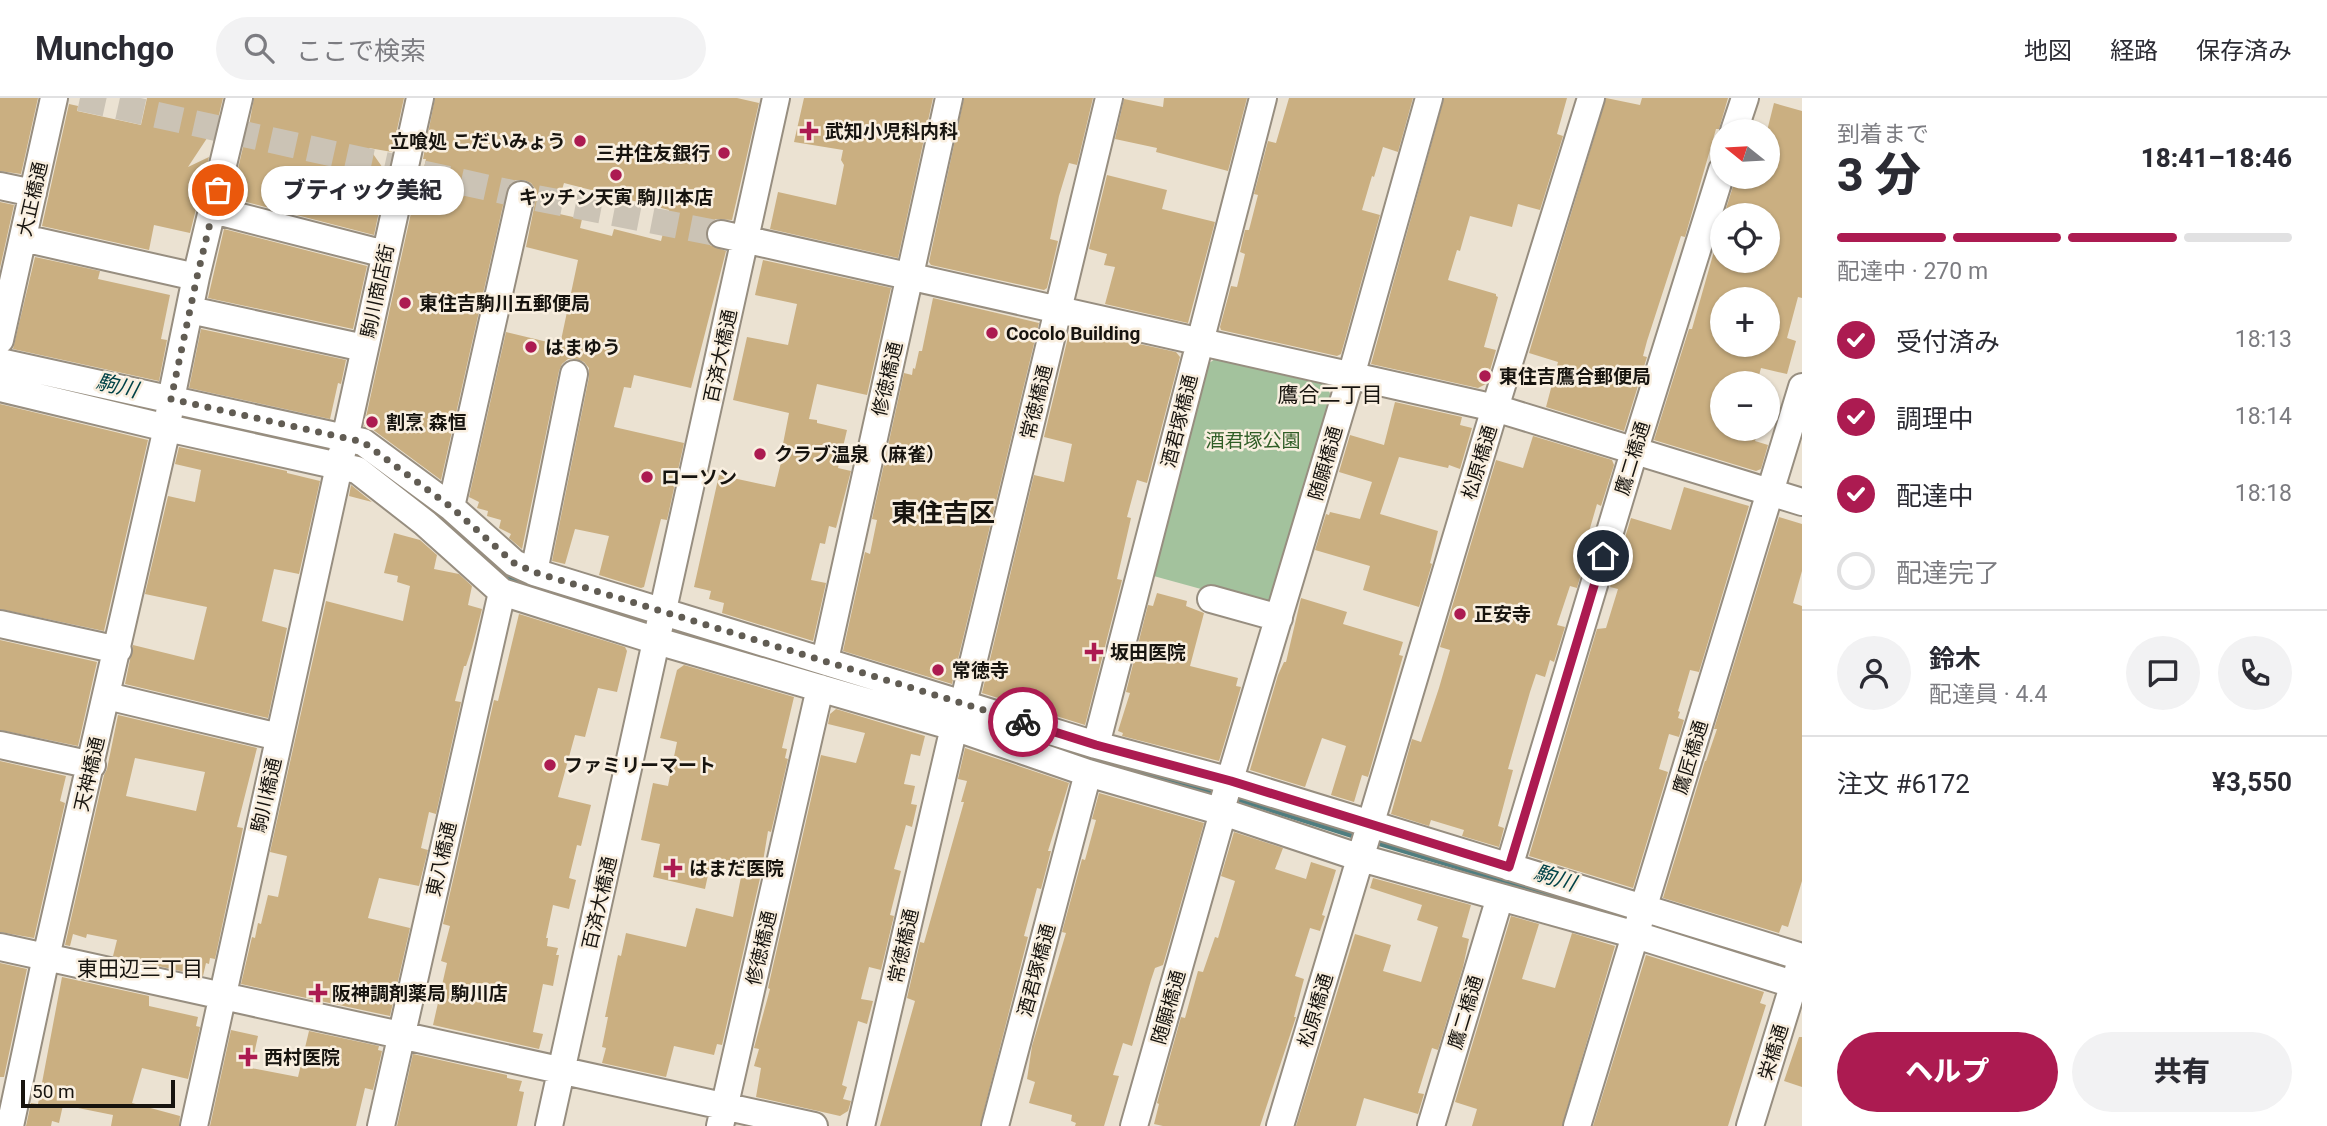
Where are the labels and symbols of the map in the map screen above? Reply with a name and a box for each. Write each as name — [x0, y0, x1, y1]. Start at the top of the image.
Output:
north arrow — [1710, 119, 1780, 189]
place label: 武知小児科内科 — [825, 120, 958, 143]
marker: 武知小児科内科 — [799, 121, 819, 141]
place label: 立喰処 こだいみょう — [390, 130, 566, 153]
marker: 立喰処 こだいみょう — [572, 133, 588, 149]
place label: 三井住友銀行 — [596, 142, 710, 165]
marker: 三井住友銀行 — [716, 145, 732, 161]
street label: 大正橋通 — [13, 159, 52, 239]
pin — [188, 160, 248, 220]
callout: ブティック美紀 — [260, 166, 463, 214]
marker: キッチン天寅 駒川本店 — [608, 167, 624, 183]
place label: キッチン天寅 駒川本店 — [519, 186, 713, 209]
street label: 駒川商店街 — [356, 242, 399, 340]
place label: 東住吉駒川五郵便局 — [419, 292, 590, 315]
marker: 東住吉駒川五郵便局 — [397, 295, 413, 311]
street label: 百済大橋通 — [699, 307, 742, 405]
place label: Cocolo Building — [1006, 322, 1140, 345]
marker: Cocolo Building — [984, 325, 1000, 341]
place label: はまゆう — [545, 336, 621, 359]
marker: はまゆう — [523, 339, 539, 355]
street label: 修徳橋通 — [868, 339, 907, 419]
street label: 常徳橋通 — [1016, 362, 1057, 442]
place label: 東住吉鷹合郵便局 — [1499, 365, 1651, 388]
marker: 東住吉鷹合郵便局 — [1477, 368, 1493, 384]
water label: 駒川 — [94, 370, 142, 403]
street label: 酒君塚橋通 — [1157, 372, 1202, 470]
district label: 鷹合二丁目 — [1278, 383, 1383, 407]
place label: 割烹 森恒 — [386, 411, 467, 434]
marker: 割烹 森恒 — [364, 414, 380, 430]
street label: 鷹二橋通 — [1610, 418, 1655, 498]
street label: 松原橋通 — [1457, 422, 1502, 502]
street label: 随願橋通 — [1304, 423, 1347, 503]
park label: 酒君塚公園 — [1205, 429, 1301, 452]
place label: クラブ温泉（麻雀） — [774, 443, 945, 466]
marker: クラブ温泉（麻雀） — [752, 446, 768, 462]
place label: ローソン — [661, 466, 737, 489]
marker: ローソン — [639, 469, 655, 485]
district label: 東住吉区 — [891, 498, 995, 528]
pin — [1573, 526, 1633, 586]
place label: 正安寺 — [1474, 603, 1531, 626]
marker: 正安寺 — [1452, 606, 1468, 622]
place label: 坂田医院 — [1110, 641, 1186, 664]
marker: 坂田医院 — [1084, 642, 1104, 662]
place label: 常徳寺 — [952, 659, 1009, 682]
marker: 常徳寺 — [930, 662, 946, 678]
courier — [988, 687, 1058, 757]
street label: 鷹匠橋通 — [1668, 717, 1713, 797]
street label: 天神橋通 — [70, 734, 109, 814]
place label: ファミリーマート — [564, 754, 716, 777]
street label: 駒川橋通 — [247, 755, 286, 835]
marker: ファミリーマート — [542, 757, 558, 773]
street label: 東八橋通 — [422, 819, 461, 899]
street label: 百済大橋通 — [578, 854, 621, 952]
place label: はまだ医院 — [689, 857, 784, 880]
marker: はまだ医院 — [663, 858, 683, 878]
water label: 駒川 — [1531, 860, 1581, 896]
street label: 常徳橋通 — [884, 906, 923, 986]
street label: 修徳橋通 — [742, 908, 781, 988]
street label: 酒君塚橋通 — [1013, 921, 1060, 1019]
district label: 東田辺三丁目 — [77, 957, 203, 981]
street label: 随願橋通 — [1147, 967, 1190, 1047]
street label: 松原橋通 — [1293, 970, 1338, 1050]
street label: 鷹二橋通 — [1443, 972, 1488, 1052]
place label: 阪神調剤薬局 駒川店 — [332, 982, 508, 1005]
marker: 阪神調剤薬局 駒川店 — [310, 985, 326, 1001]
street label: 栄橋通 — [1754, 1022, 1793, 1083]
place label: 西村医院 — [264, 1046, 340, 1069]
marker: 西村医院 — [238, 1047, 258, 1067]
scale bar — [21, 1077, 175, 1109]

